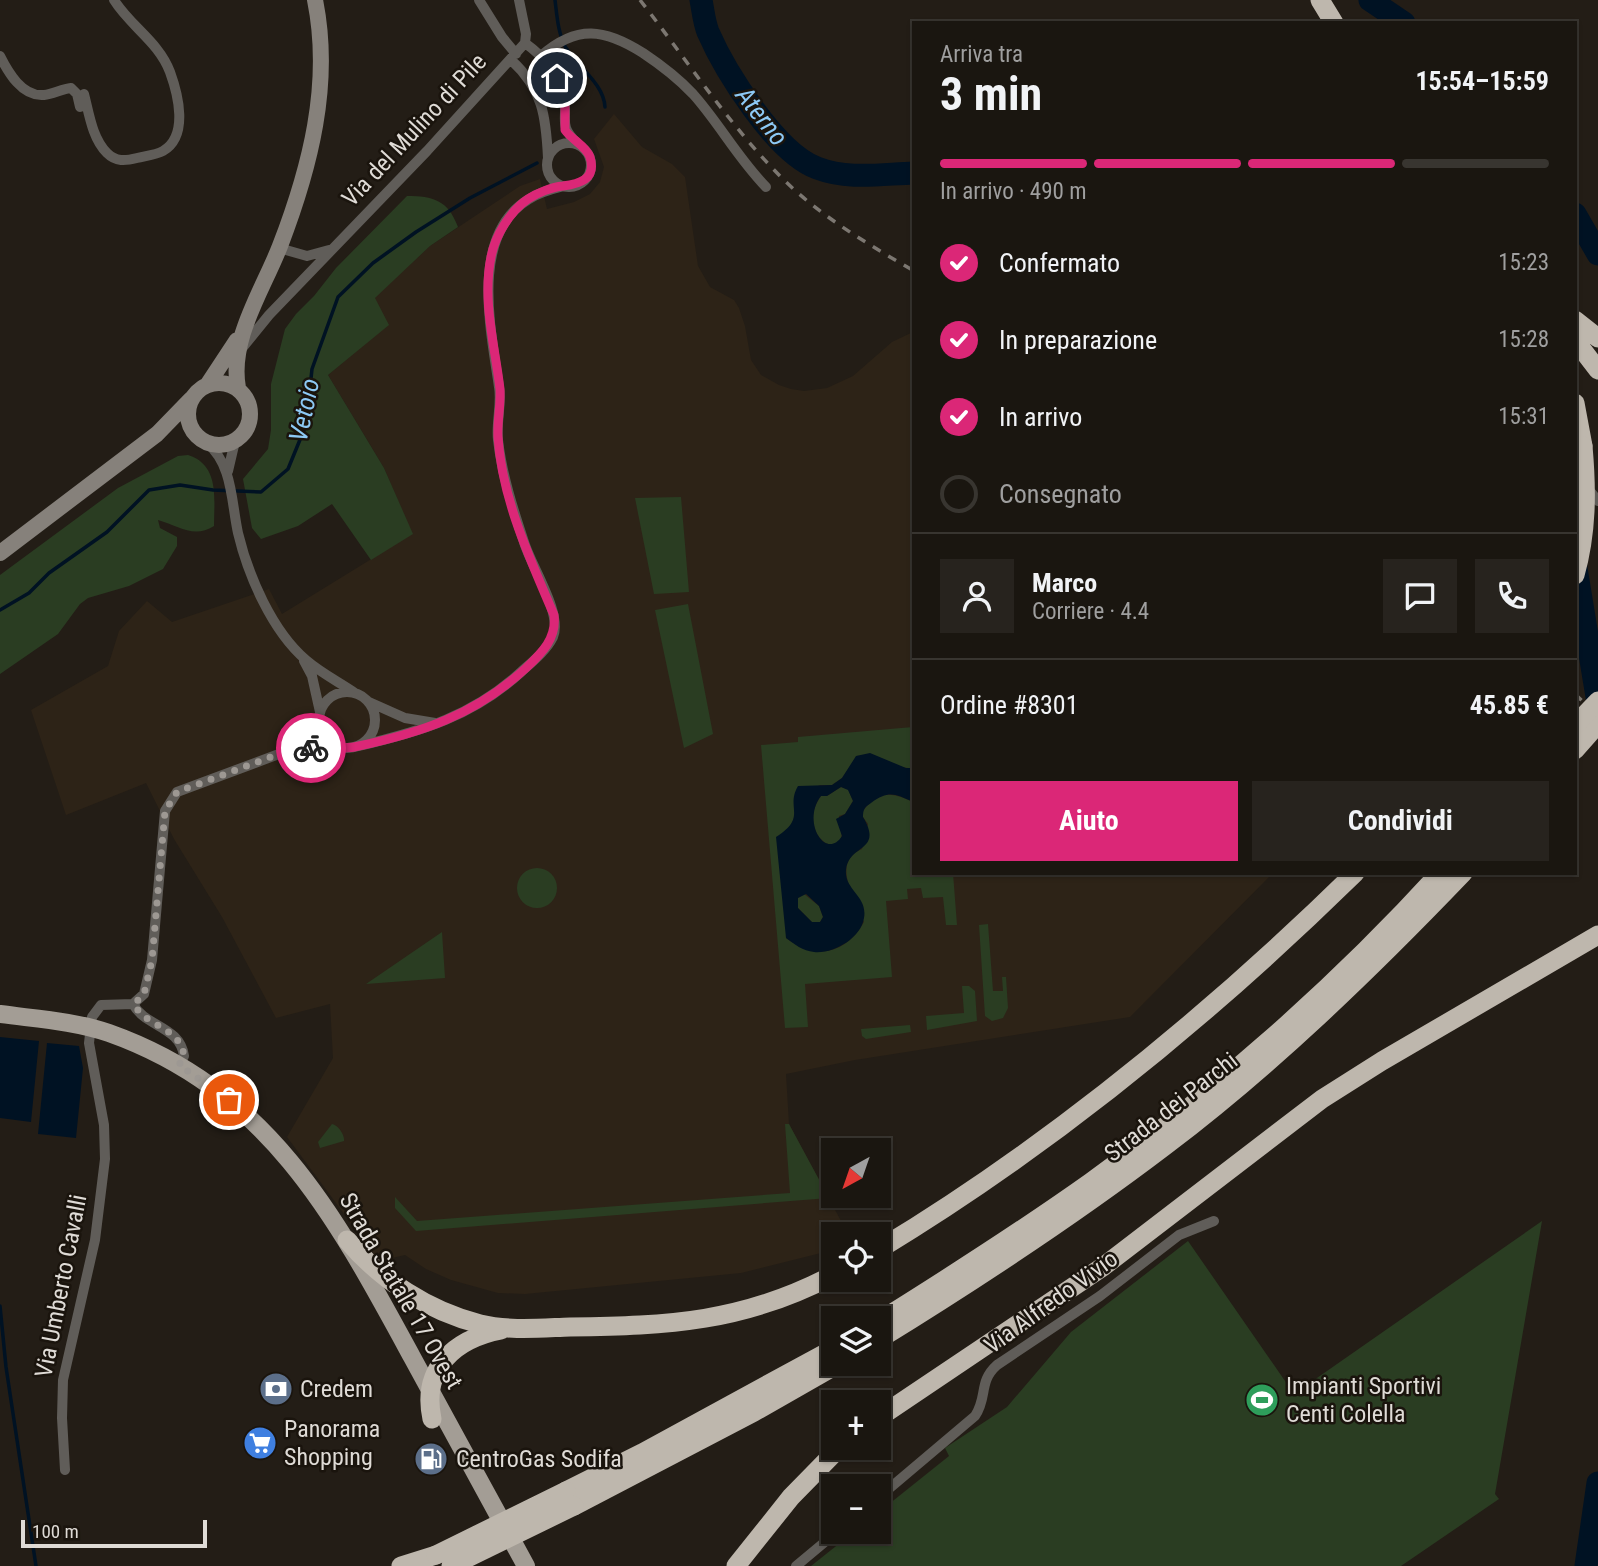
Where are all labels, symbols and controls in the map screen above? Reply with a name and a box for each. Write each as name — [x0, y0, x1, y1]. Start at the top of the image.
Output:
text: Arriva tra — [940, 41, 1023, 68]
street label: Via del Mulino di Pile — [336, 48, 492, 212]
pin — [527, 48, 587, 108]
icon: home — [538, 59, 576, 97]
text: 15:54–15:59 — [1415, 66, 1549, 96]
text: 3 min — [940, 67, 1042, 121]
water label: Aterno — [729, 80, 794, 151]
text: In arrivo · 490 m — [940, 178, 1087, 205]
icon: check — [940, 244, 978, 282]
text: Confermato — [999, 248, 1120, 278]
text: 15:23 — [1498, 249, 1549, 276]
icon: check — [940, 321, 978, 359]
text: In preparazione — [999, 325, 1157, 355]
text: 15:28 — [1498, 326, 1549, 353]
water label: Vetoio — [283, 376, 325, 444]
icon: check — [940, 398, 978, 436]
text: In arrivo — [999, 402, 1082, 432]
text: 15:31 — [1498, 403, 1549, 430]
text: Consegnato — [999, 479, 1122, 509]
button: person — [940, 559, 1014, 633]
button: chat — [1383, 559, 1457, 633]
button: phone — [1475, 559, 1549, 633]
text: Marco — [1032, 568, 1097, 598]
text: Corriere · 4.4 — [1032, 598, 1149, 625]
text: Ordine #8301 — [940, 690, 1079, 720]
text: 45.85 € — [1470, 690, 1549, 720]
courier — [276, 713, 346, 783]
icon: bike — [292, 729, 330, 767]
button: Aiuto — [940, 781, 1238, 861]
button: Condividi — [1252, 781, 1549, 861]
street label: Strada dei Parchi — [1099, 1046, 1243, 1168]
pin — [199, 1070, 259, 1130]
icon: bag — [210, 1081, 248, 1119]
north arrow — [821, 1138, 891, 1208]
map controls — [821, 1138, 891, 1544]
street label: Strada Statale 17 Ovest — [333, 1188, 469, 1394]
street label: Via Umberto Cavalli — [30, 1192, 92, 1380]
button: locate — [821, 1222, 891, 1292]
street label: Via Alfredo Vivio — [979, 1244, 1123, 1360]
button: layers — [821, 1306, 891, 1376]
bank icon: Credem — [257, 1370, 295, 1408]
place label: Impianti Sportivi Centi Colella — [1286, 1372, 1441, 1428]
place label: Credem — [300, 1375, 373, 1403]
sports icon: Impianti Sportivi Centi Colella — [1243, 1381, 1281, 1419]
button: + — [821, 1390, 891, 1460]
place label: Panorama Shopping — [284, 1415, 380, 1471]
supermarket icon: Panorama Shopping — [241, 1424, 279, 1462]
fuel station icon: CentroGas Sodifa — [412, 1440, 450, 1478]
place label: CentroGas Sodifa — [456, 1445, 622, 1473]
button: − — [821, 1474, 891, 1544]
scale bar — [21, 1517, 206, 1549]
text: 100 m — [32, 1520, 79, 1543]

